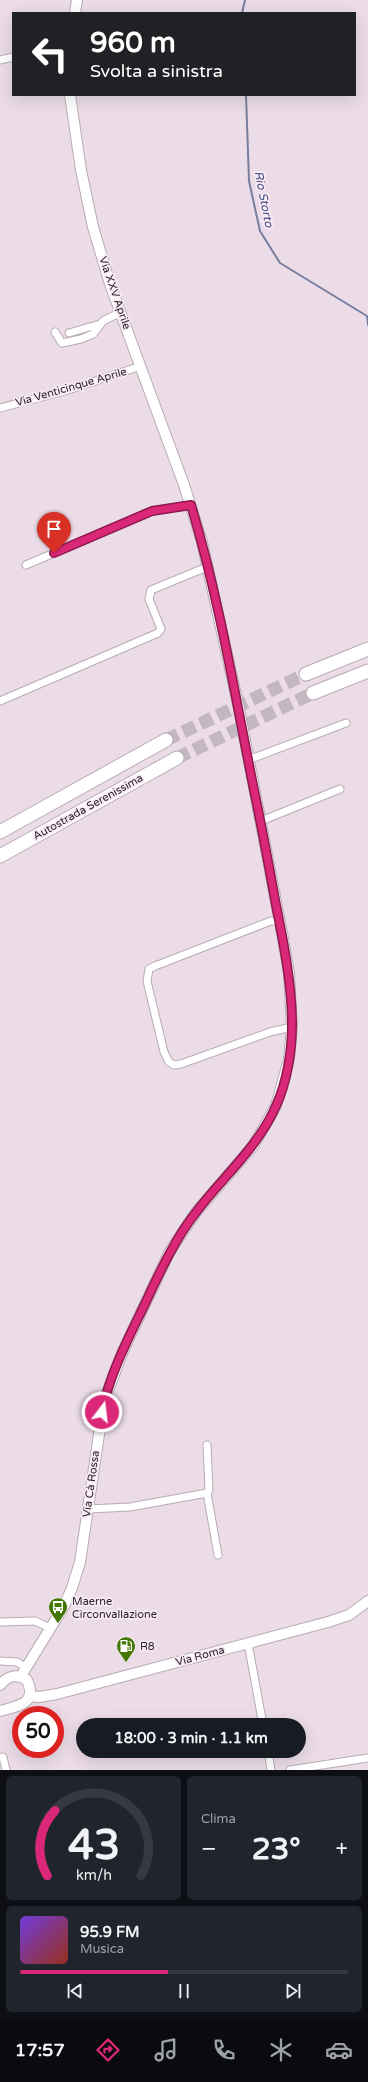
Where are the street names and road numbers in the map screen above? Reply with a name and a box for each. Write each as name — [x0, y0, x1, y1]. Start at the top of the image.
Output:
street label: Via XXV Aprile — [96, 255, 134, 331]
street label: Via Venticinque Aprile — [14, 365, 128, 409]
street label: Autostrada Serenissima — [31, 771, 145, 843]
street label: Via Cà Rossa — [80, 1450, 102, 1518]
street label: Via Roma — [174, 1643, 226, 1669]

